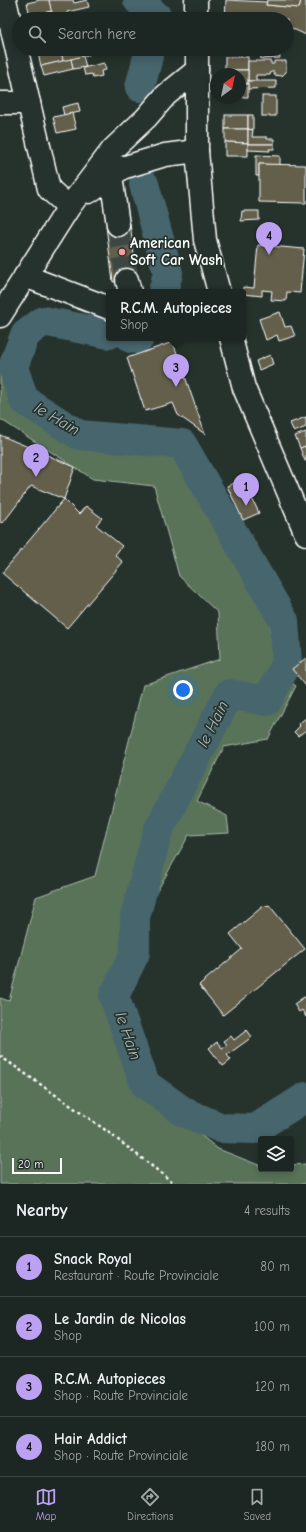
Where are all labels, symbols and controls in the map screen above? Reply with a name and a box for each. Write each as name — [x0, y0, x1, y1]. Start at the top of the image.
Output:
search box — [12, 12, 294, 56]
icon: search — [26, 23, 48, 45]
text: Search here — [58, 25, 136, 43]
north arrow — [210, 68, 246, 104]
pin: 4 — [256, 222, 282, 255]
place label: American Soft Car Wash — [130, 234, 223, 269]
marker: American Soft Car Wash — [117, 247, 127, 257]
popup — [106, 289, 246, 341]
text: R.C.M. Autopieces — [120, 299, 232, 317]
text: Shop — [120, 317, 148, 332]
pin: 3 — [163, 354, 189, 387]
water label: le Hain — [31, 399, 83, 439]
pin: 2 — [23, 444, 49, 477]
pin: 1 — [233, 473, 259, 506]
your location — [173, 680, 193, 700]
water label: le Hain — [194, 698, 232, 750]
water label: le Hain — [111, 1010, 145, 1062]
map controls — [258, 1136, 294, 1172]
button: layers — [258, 1136, 294, 1172]
scale bar — [12, 1156, 62, 1175]
text: 20 m — [18, 1158, 43, 1171]
text: Nearby — [16, 1201, 67, 1220]
text: 4 results — [244, 1203, 290, 1218]
text: Snack Royal — [54, 1250, 132, 1268]
text: 1 — [26, 1259, 32, 1274]
text: 80 m — [260, 1259, 290, 1274]
text: Restaurant · Route Provinciale — [54, 1268, 219, 1283]
text: Le Jardin de Nicolas — [54, 1310, 186, 1328]
text: 2 — [26, 1319, 32, 1334]
text: 100 m — [254, 1319, 290, 1334]
text: Shop — [54, 1328, 82, 1343]
text: R.C.M. Autopieces — [54, 1370, 165, 1388]
text: 3 — [26, 1379, 32, 1394]
text: 120 m — [255, 1379, 290, 1394]
text: Shop · Route Provinciale — [54, 1388, 188, 1403]
text: Hair Addict — [54, 1430, 127, 1448]
text: 4 — [26, 1439, 32, 1454]
text: 180 m — [255, 1439, 290, 1454]
text: Shop · Route Provinciale — [54, 1448, 188, 1463]
tab: Map — [35, 1486, 57, 1523]
tab: Directions — [127, 1486, 174, 1523]
tab: Saved — [244, 1486, 271, 1523]

